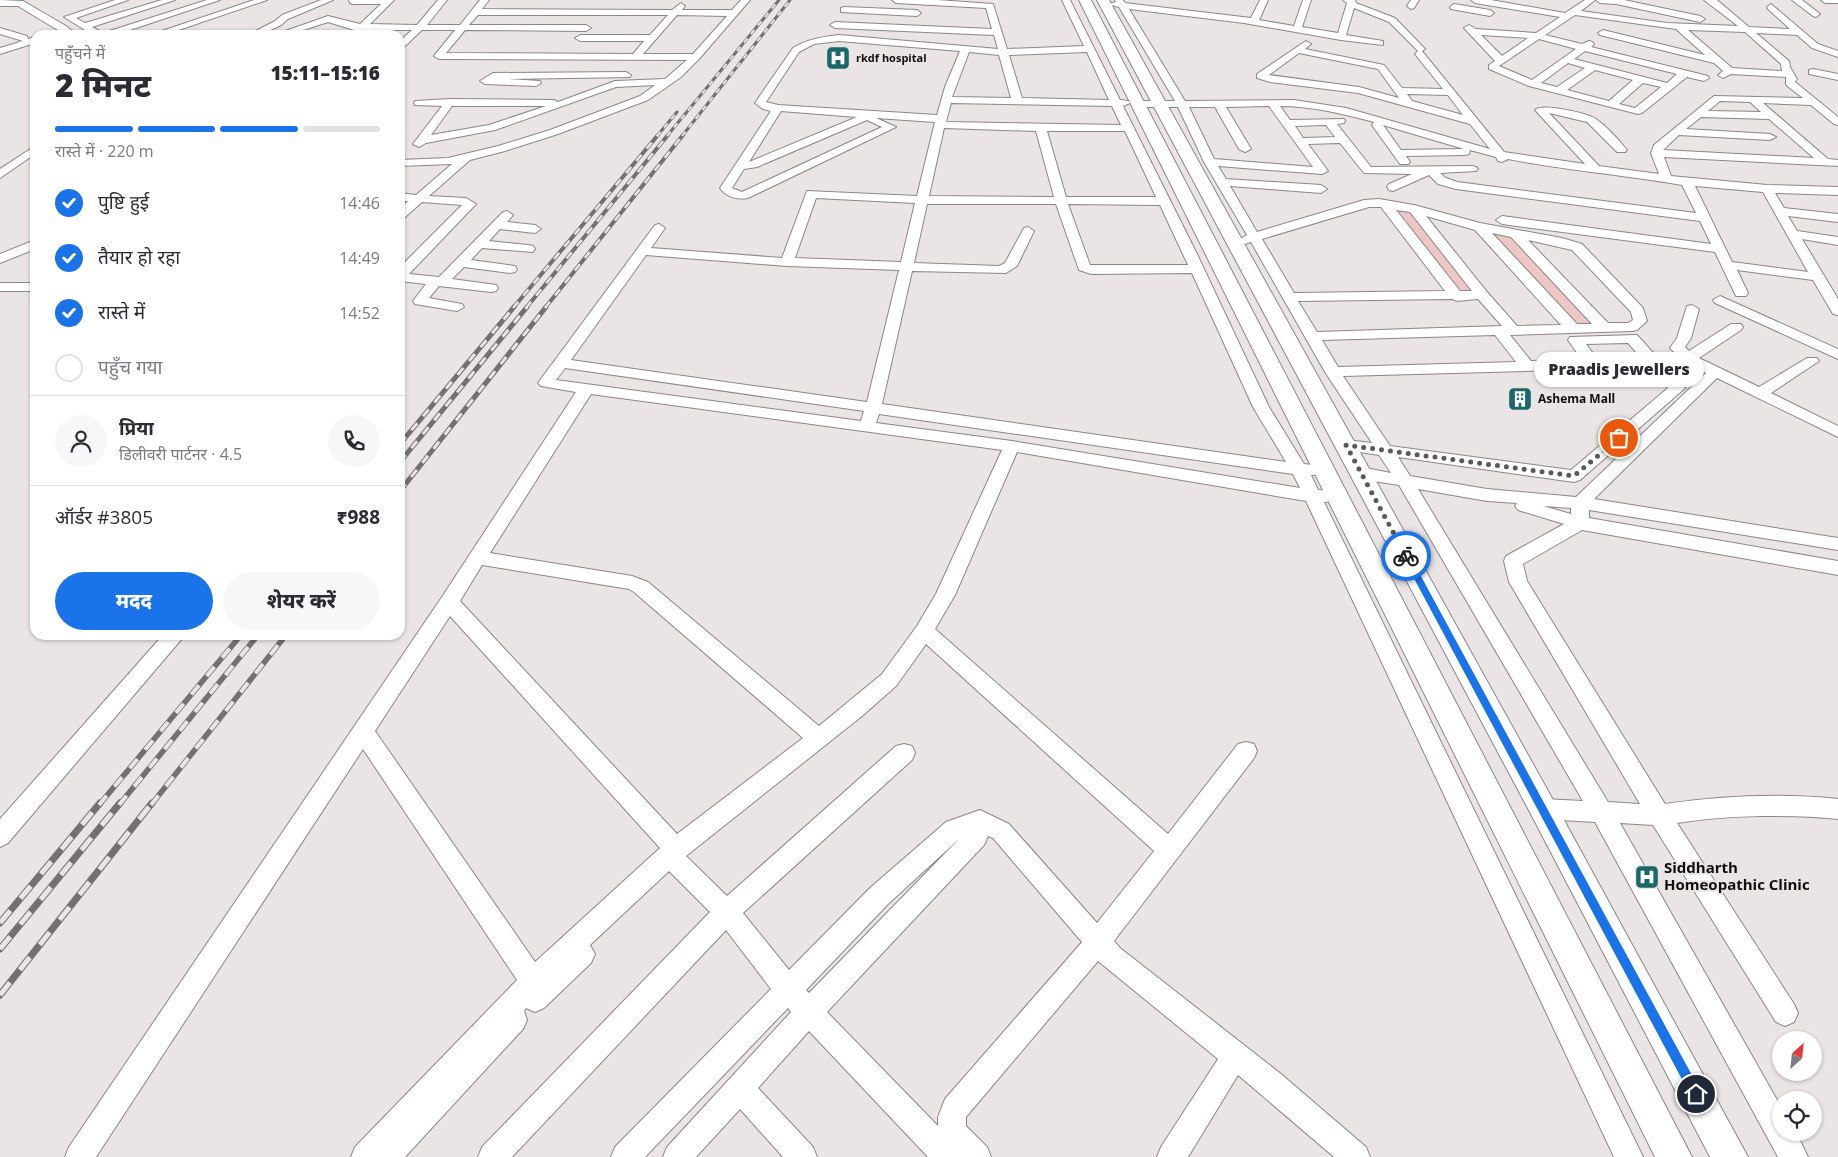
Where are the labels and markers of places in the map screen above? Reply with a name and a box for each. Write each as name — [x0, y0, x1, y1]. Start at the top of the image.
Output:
hospital icon: rkdf hospital — [825, 45, 851, 71]
place label: rkdf hospital — [856, 50, 927, 65]
callout: Praadis Jewellers — [1534, 353, 1704, 388]
building icon: Ashema Mall — [1507, 386, 1533, 412]
place label: Ashema Mall — [1538, 390, 1615, 407]
pin — [1598, 417, 1640, 459]
place label: Siddharth Homeopathic Clinic — [1664, 857, 1810, 894]
hospital icon: Siddharth Homeopathic Clinic — [1634, 864, 1660, 890]
pin — [1675, 1073, 1717, 1115]

